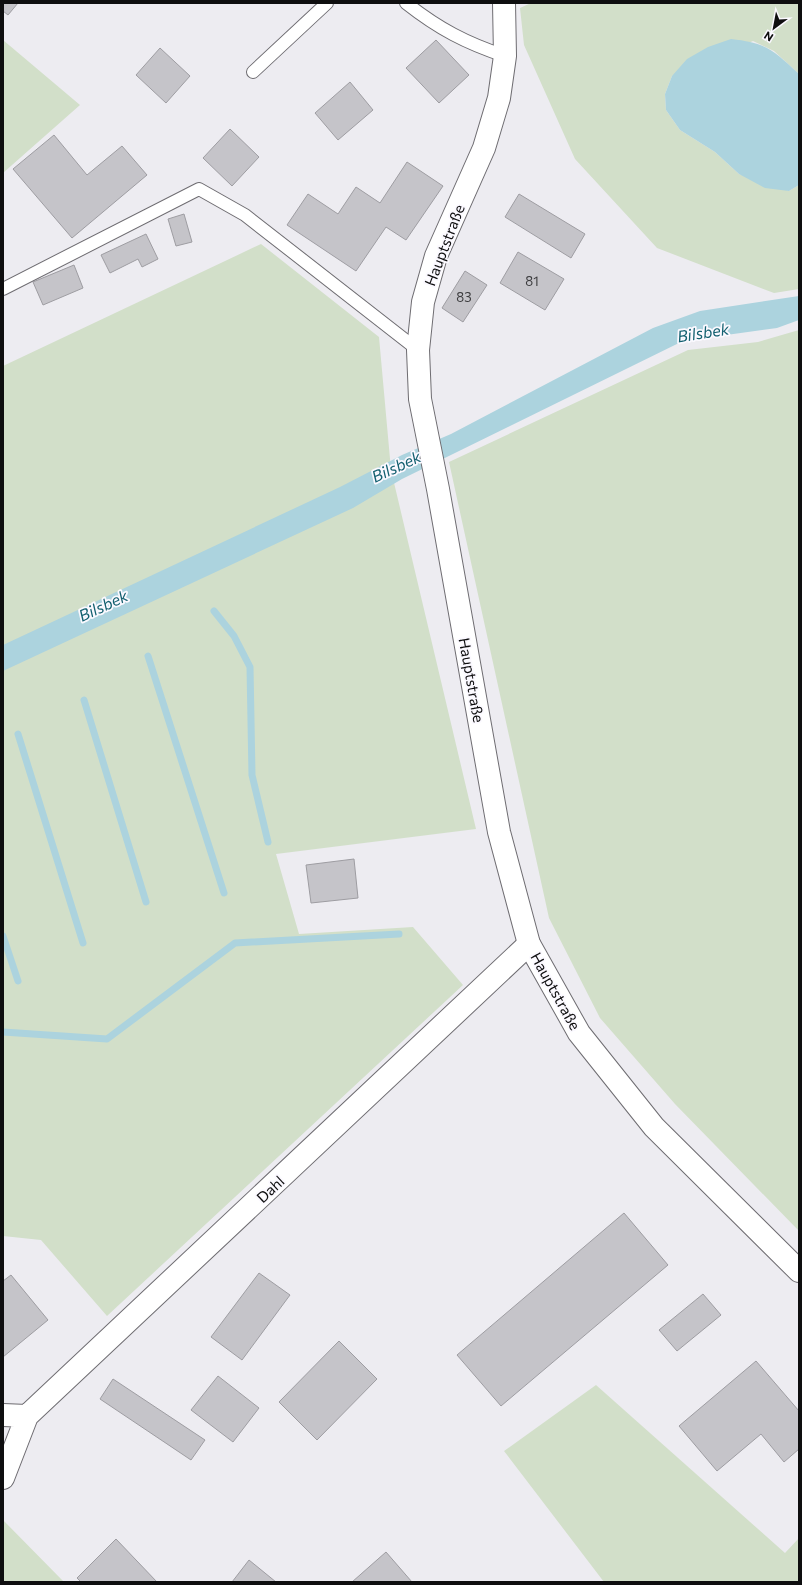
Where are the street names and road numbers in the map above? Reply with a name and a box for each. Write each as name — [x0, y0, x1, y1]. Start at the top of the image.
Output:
street label: Hauptstraße — [420, 202, 468, 288]
street label: Hauptstraße — [456, 636, 488, 724]
street label: Hauptstraße — [527, 949, 585, 1033]
street label: Dahl — [252, 1172, 288, 1206]

